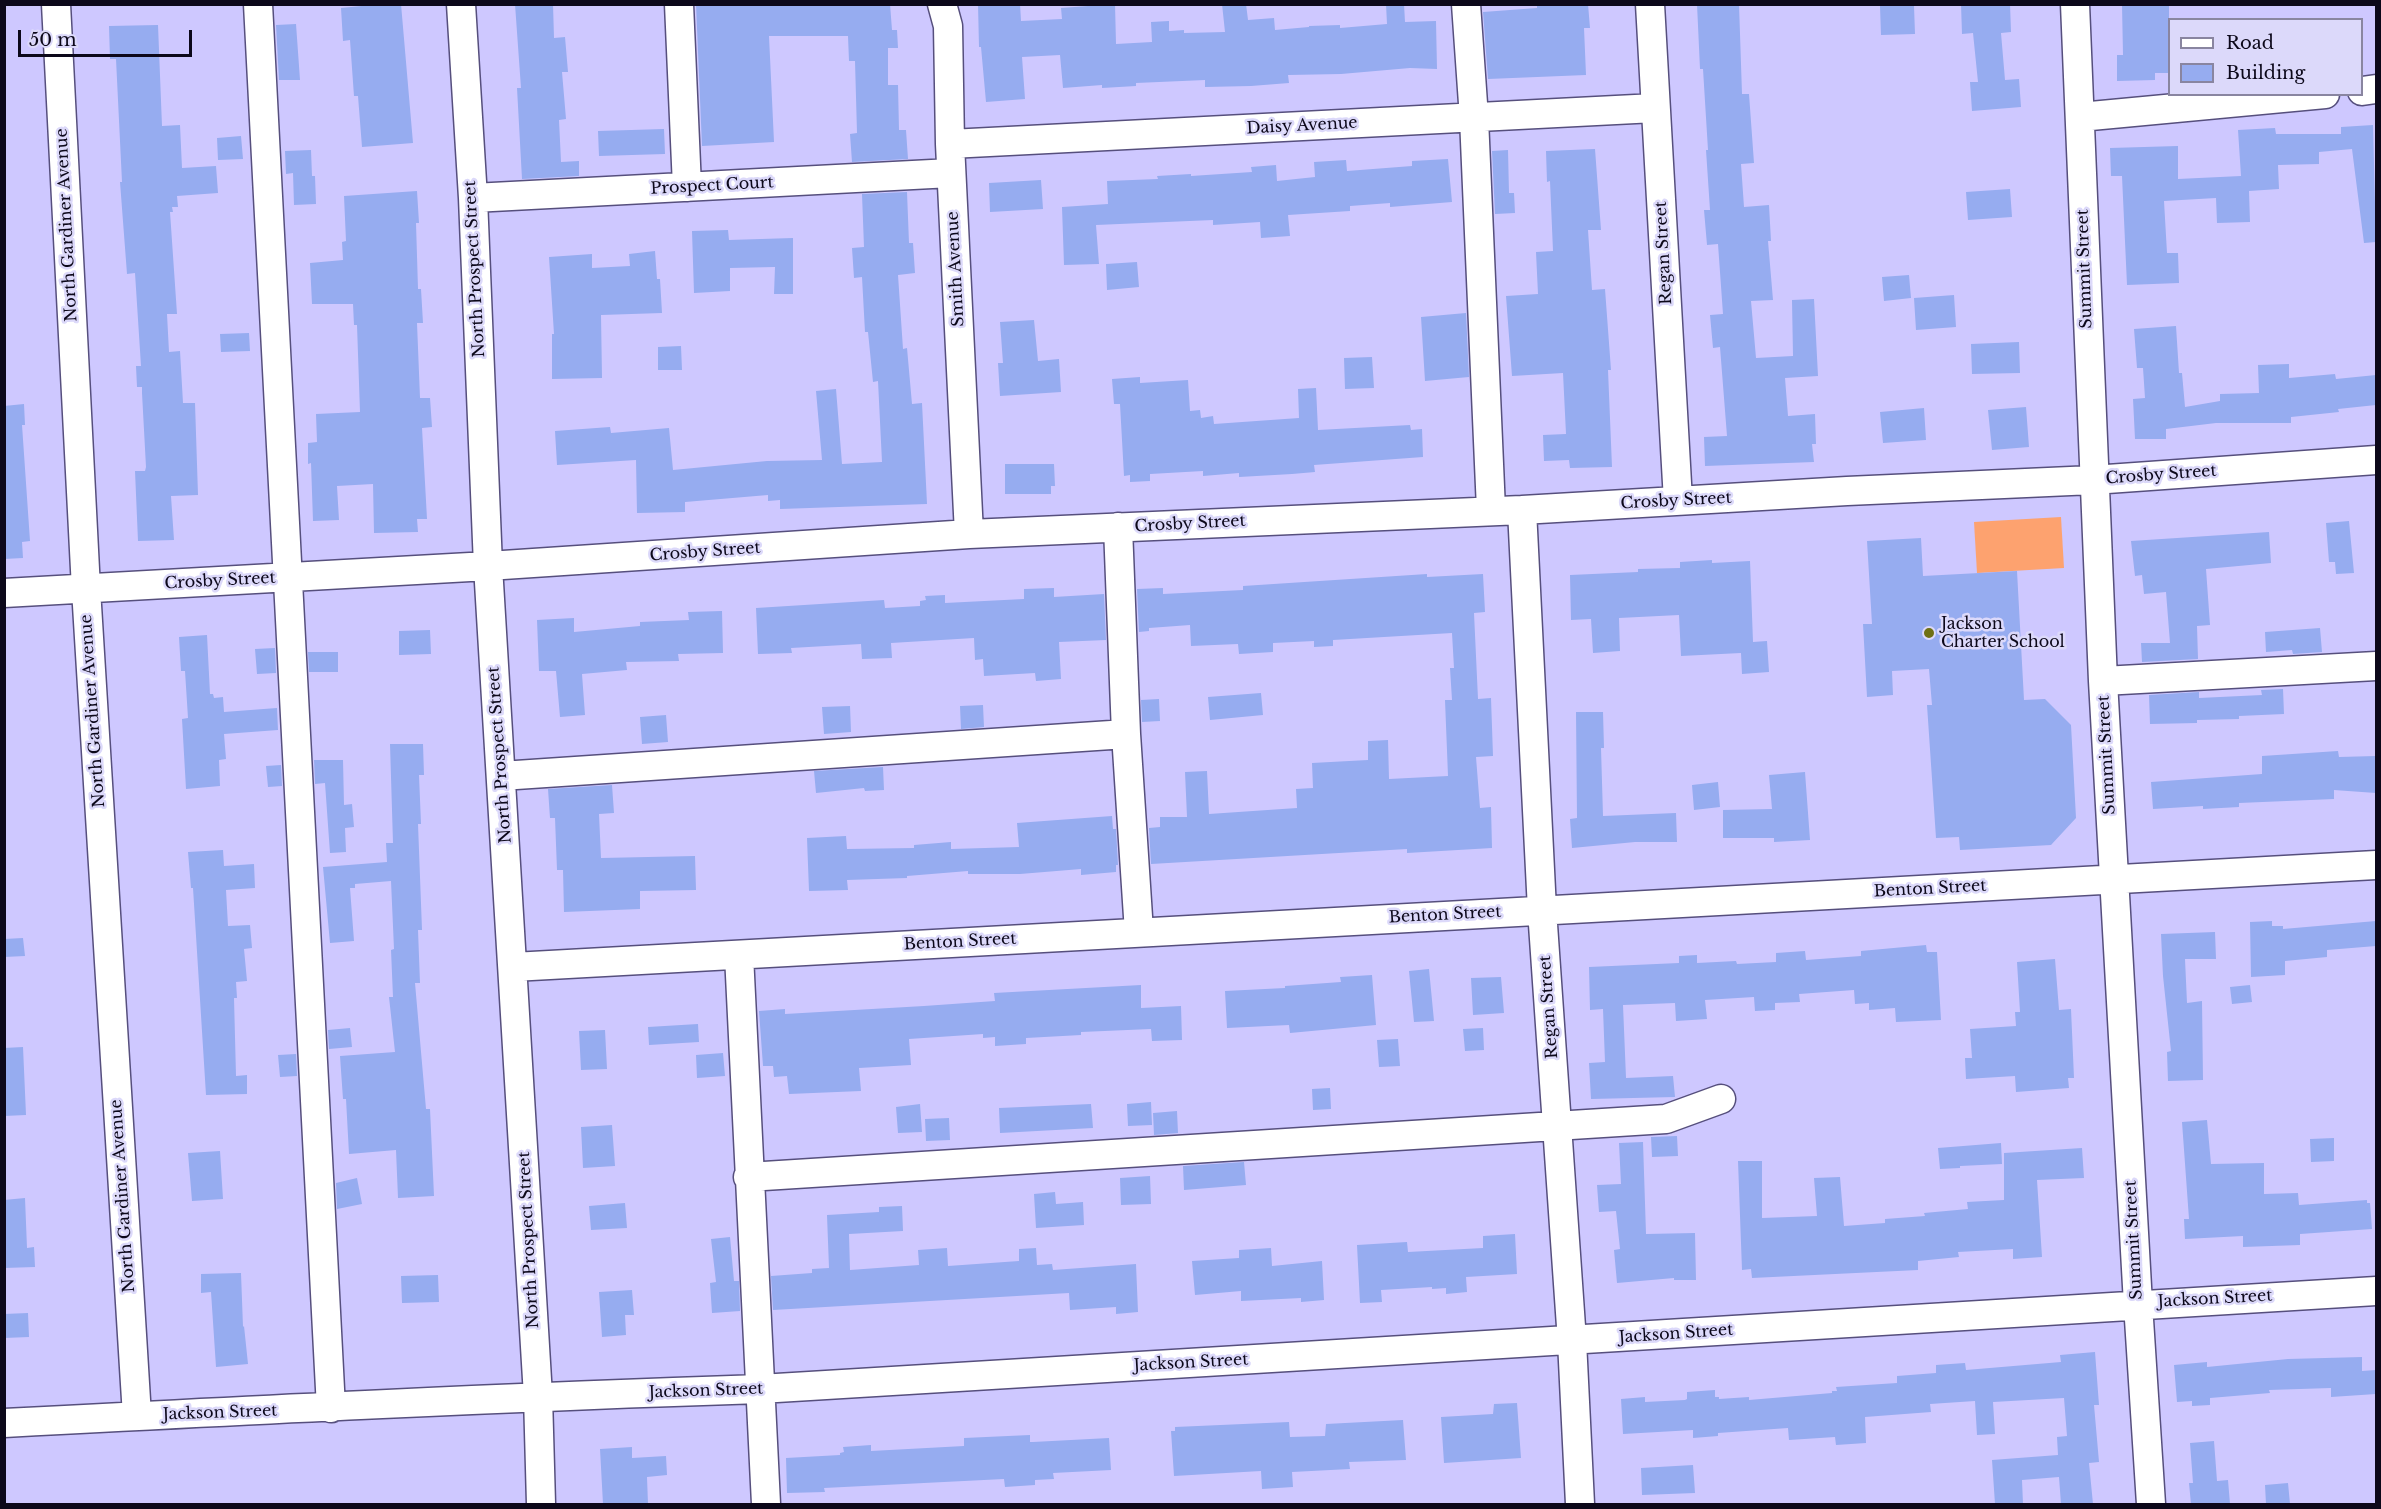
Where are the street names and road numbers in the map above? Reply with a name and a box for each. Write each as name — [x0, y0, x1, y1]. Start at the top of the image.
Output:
street label: Daisy Avenue — [1246, 114, 1358, 138]
street label: North Gardiner Avenue — [52, 128, 82, 322]
street label: Prospect Court — [650, 173, 774, 199]
street label: North Prospect Street — [461, 180, 489, 358]
street label: Regan Street — [1652, 201, 1676, 305]
street label: Summit Street — [2073, 209, 2097, 329]
street label: Smith Avenue — [943, 211, 969, 327]
street label: Crosby Street — [2105, 462, 2217, 488]
street label: Crosby Street — [1620, 489, 1732, 513]
street label: Crosby Street — [1134, 512, 1246, 536]
street label: Crosby Street — [649, 539, 761, 565]
street label: Crosby Street — [164, 569, 276, 593]
street label: North Gardiner Avenue — [77, 614, 109, 808]
street label: North Prospect Street — [484, 666, 516, 844]
street label: Summit Street — [2094, 695, 2120, 815]
street label: Benton Street — [1873, 876, 1987, 902]
street label: Benton Street — [1388, 902, 1502, 928]
street label: Benton Street — [903, 929, 1017, 955]
street label: Regan Street — [1536, 955, 1562, 1059]
street label: North Gardiner Avenue — [107, 1099, 139, 1293]
street label: North Prospect Street — [515, 1151, 543, 1329]
street label: Summit Street — [2121, 1180, 2147, 1300]
street label: Jackson Street — [2157, 1286, 2273, 1312]
street label: Jackson Street — [1618, 1320, 1734, 1348]
street label: Jackson Street — [1133, 1350, 1249, 1376]
street label: Jackson Street — [648, 1379, 764, 1403]
street label: Jackson Street — [162, 1401, 278, 1425]

